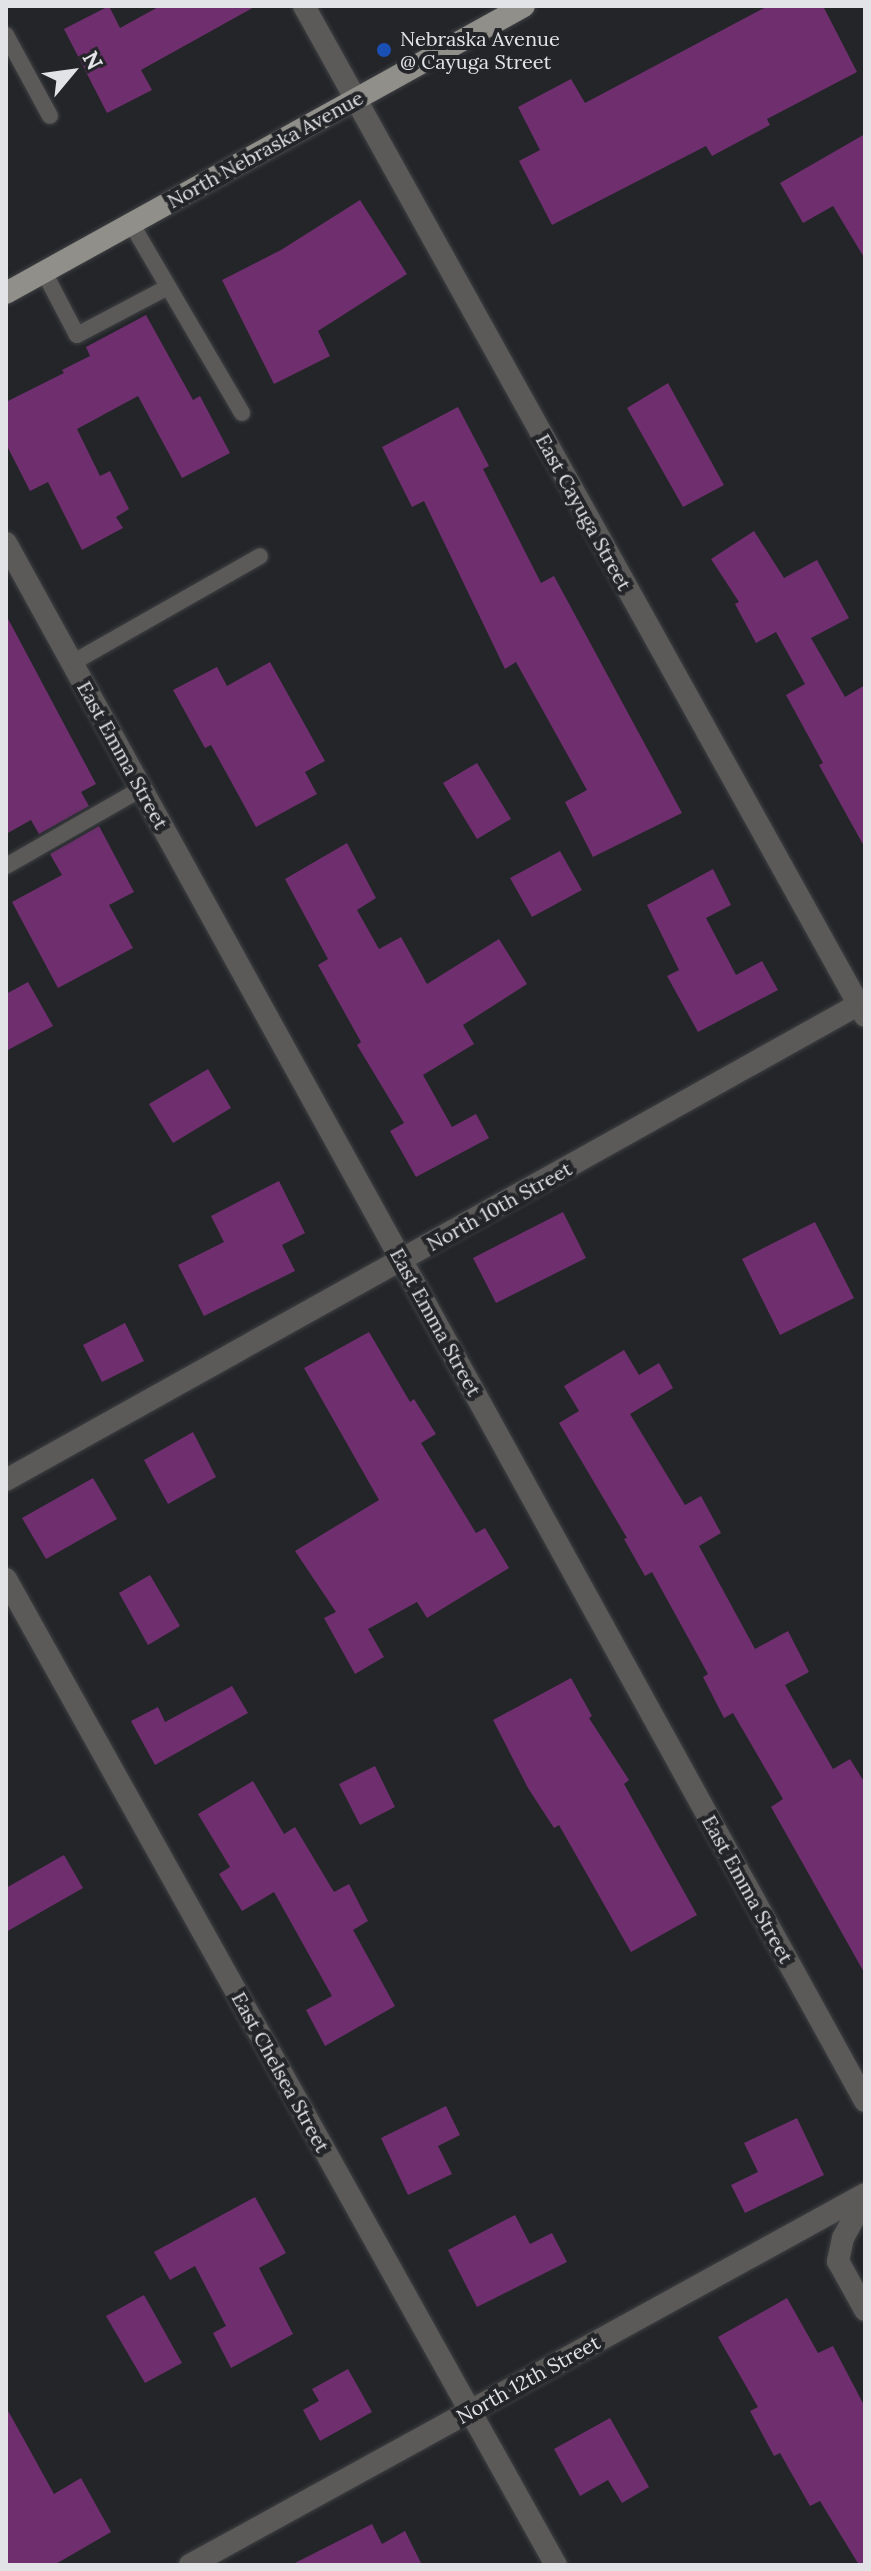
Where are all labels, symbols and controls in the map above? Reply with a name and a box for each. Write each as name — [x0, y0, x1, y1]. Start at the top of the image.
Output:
place label: Nebraska Avenue @ Cayuga Street — [400, 26, 560, 73]
north arrow — [32, 32, 112, 112]
marker: Nebraska Avenue @ Cayuga Street — [375, 41, 393, 59]
text: N — [77, 46, 109, 75]
street label: North Nebraska Avenue — [163, 85, 367, 213]
street label: East Cayuga Street — [531, 430, 637, 594]
street label: East Emma Street — [72, 677, 174, 833]
street label: North 10th Street — [422, 1156, 576, 1256]
street label: East Emma Street — [385, 1244, 487, 1400]
street label: East Emma Street — [697, 1811, 799, 1967]
street label: East Chelsea Street — [227, 1988, 335, 2156]
street label: North 12th Street — [452, 2330, 604, 2428]

